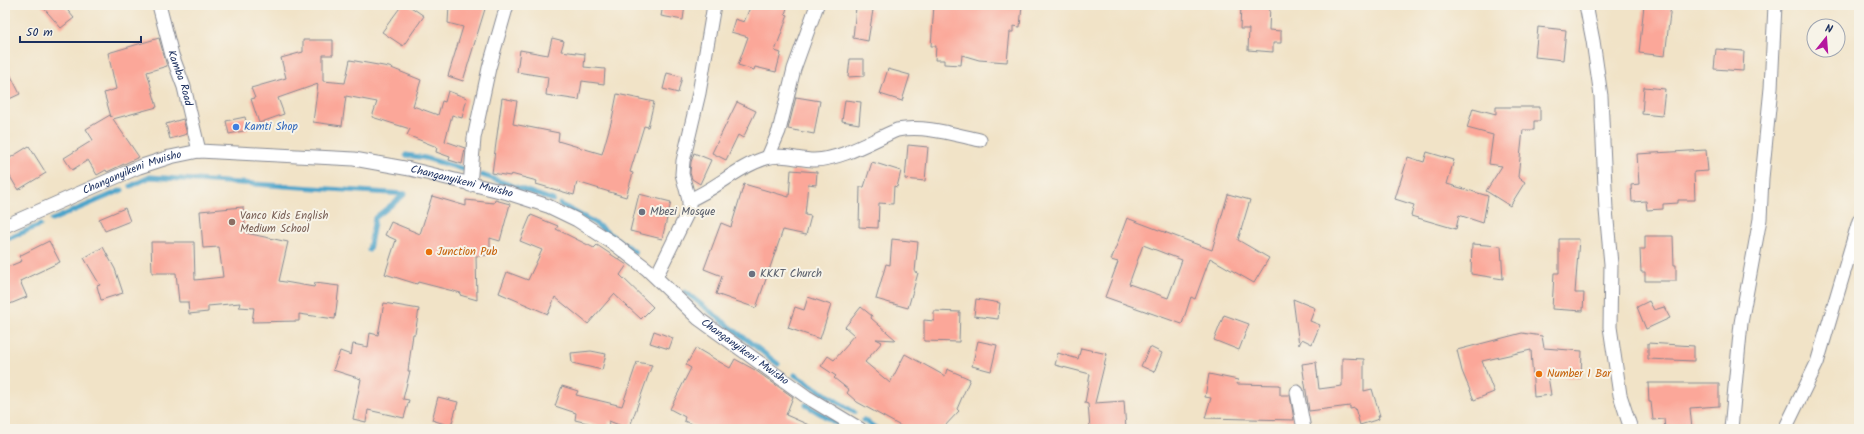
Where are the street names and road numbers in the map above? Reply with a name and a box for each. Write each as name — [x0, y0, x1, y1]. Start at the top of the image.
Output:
street label: Kamba Road — [162, 48, 197, 108]
street label: Changanyikeni Mwisho — [80, 146, 183, 200]
street label: Changanyikeni Mwisho — [409, 160, 515, 203]
street label: Changanyikeni Mwisho — [697, 314, 793, 390]

